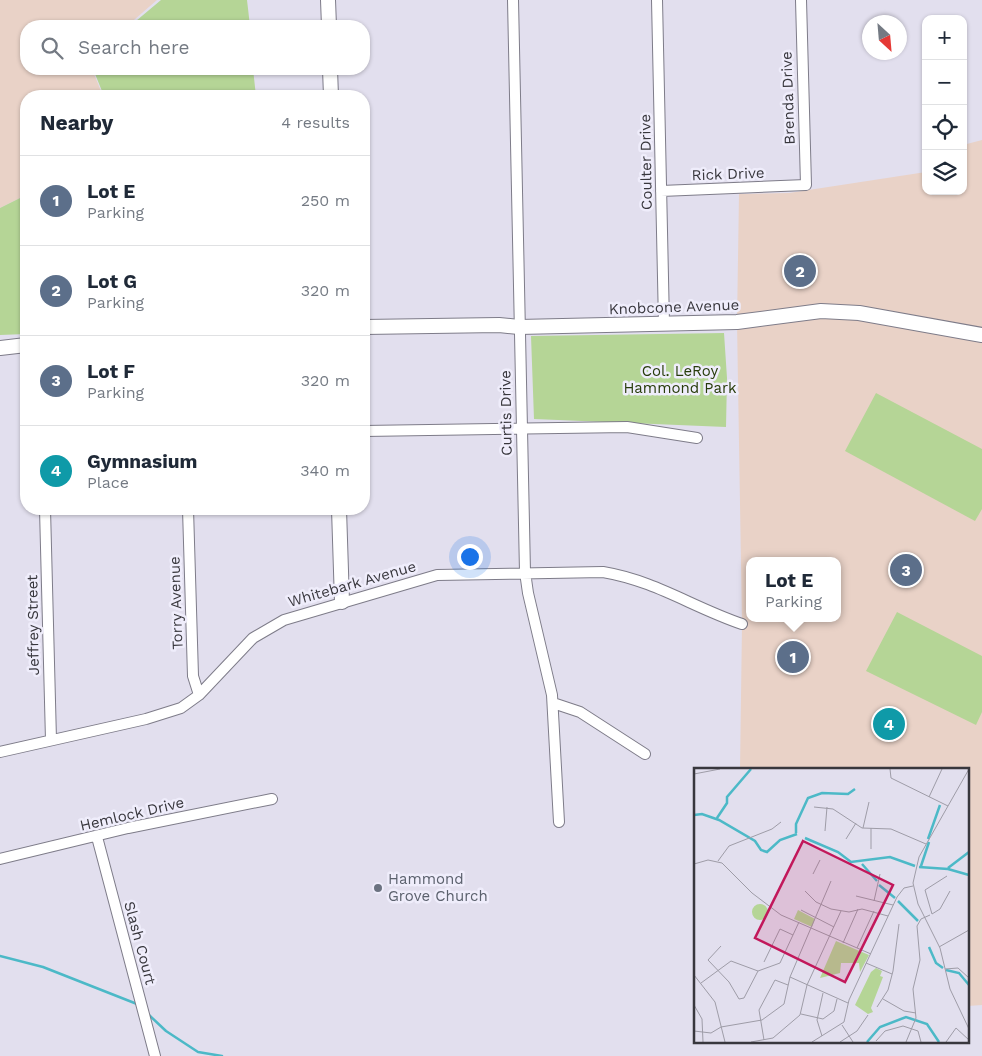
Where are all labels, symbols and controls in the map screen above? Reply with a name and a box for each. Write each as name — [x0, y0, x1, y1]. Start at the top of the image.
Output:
north arrow — [862, 15, 907, 60]
map controls — [922, 15, 967, 195]
button: + — [922, 15, 967, 60]
search box — [20, 20, 370, 75]
icon: search — [38, 34, 66, 62]
text: Search here — [78, 36, 189, 59]
street label: Brenda Drive — [777, 51, 799, 145]
button: − — [922, 60, 967, 105]
button: locate — [922, 105, 967, 150]
text: Nearby — [40, 110, 113, 135]
text: 4 results — [281, 113, 350, 132]
street label: Coulter Drive — [636, 114, 656, 210]
button: layers — [922, 150, 967, 195]
street label: Rick Drive — [691, 164, 765, 184]
text: Lot E — [87, 180, 135, 203]
text: 1 — [53, 191, 59, 210]
text: 250 m — [301, 191, 350, 210]
text: Parking — [87, 203, 144, 222]
pin: 2 — [784, 252, 816, 290]
text: Lot G — [87, 270, 137, 293]
text: 2 — [51, 281, 61, 300]
text: 320 m — [301, 281, 350, 300]
text: Parking — [87, 293, 144, 312]
street label: Knobcone Avenue — [608, 296, 740, 318]
text: Lot F — [87, 360, 135, 383]
park label: Col. LeRoy Hammond Park — [623, 362, 737, 397]
street label: Curtis Drive — [496, 370, 516, 456]
text: 3 — [51, 371, 61, 390]
text: 320 m — [301, 371, 350, 390]
text: Parking — [87, 383, 144, 402]
text: Gymnasium — [87, 450, 197, 473]
text: 4 — [51, 461, 61, 480]
text: 340 m — [300, 461, 350, 480]
text: Place — [87, 473, 129, 492]
your location — [457, 544, 483, 570]
pin: 3 — [890, 551, 922, 589]
street label: Torry Avenue — [165, 556, 187, 650]
street label: Whitebark Avenue — [286, 557, 418, 611]
popup — [746, 557, 841, 622]
text: Lot E — [765, 569, 813, 592]
street label: Jeffrey Street — [23, 574, 43, 675]
text: Parking — [765, 592, 822, 611]
pin: 1 — [777, 638, 809, 676]
pin: 4 — [873, 705, 905, 743]
inset map — [694, 768, 970, 1044]
street label: Hemlock Drive — [78, 793, 186, 835]
place label: Hammond Grove Church — [388, 870, 488, 905]
marker: Hammond Grove Church — [372, 882, 384, 894]
street label: Slash Court — [120, 899, 160, 987]

